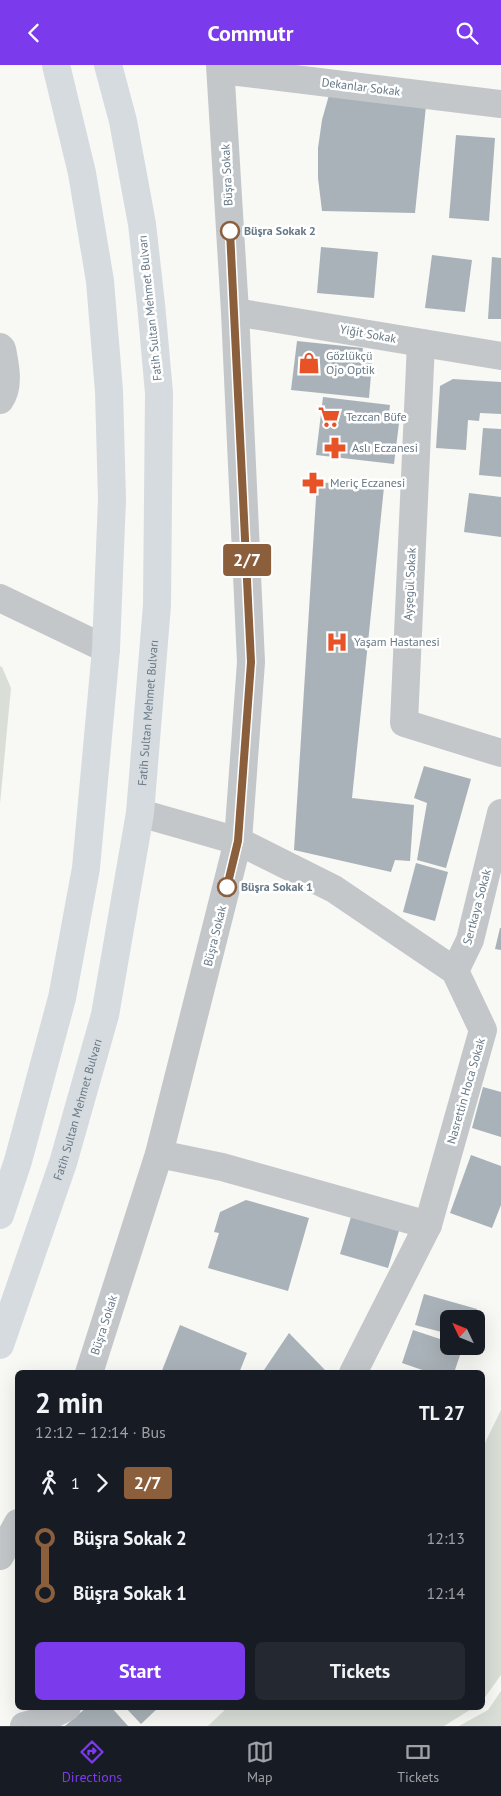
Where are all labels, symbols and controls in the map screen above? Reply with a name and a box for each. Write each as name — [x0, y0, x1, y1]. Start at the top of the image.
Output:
icon: back — [20, 19, 48, 47]
text: Commutr — [208, 19, 293, 47]
icon: search — [453, 19, 481, 47]
street label: Dekanlar Sokak — [321, 74, 402, 99]
street label: Büşra Sokak — [217, 143, 236, 206]
marker: Büşra Sokak 2 — [220, 221, 240, 241]
place label: Büşra Sokak 2 — [244, 223, 316, 238]
street label: Fatih Sultan Mehmet Bulvarı — [134, 234, 165, 382]
street label: Yiğit Sokak — [339, 321, 398, 346]
place label: Gözlükçü Ojo Optik — [326, 348, 375, 377]
shop icon: Gözlükçü Ojo Optik — [296, 350, 322, 376]
supermarket icon: Tezcan Büfe — [316, 404, 342, 430]
place label: Tezcan Büfe — [346, 409, 407, 424]
pharmacy icon: Aslı Eczanesi — [322, 435, 348, 461]
place label: Aslı Eczanesi — [352, 440, 418, 455]
pharmacy icon: Meriç Eczanesi — [300, 470, 326, 496]
place label: Meriç Eczanesi — [330, 475, 405, 490]
line badge: 2/7 — [218, 544, 276, 576]
street label: Ayşegül Sokak — [400, 547, 419, 621]
text: 2/7 — [233, 548, 261, 571]
hospital icon: Yaşam Hastanesi — [324, 629, 350, 655]
place label: Yaşam Hastanesi — [354, 634, 440, 649]
street label: Fatih Sultan Mehmet Bulvarı — [134, 639, 161, 787]
street label: Sertkaya Sokak — [459, 867, 494, 946]
marker: Büşra Sokak 1 — [217, 877, 237, 897]
place label: Büşra Sokak 1 — [241, 879, 313, 894]
street label: Büşra Sokak — [200, 904, 229, 968]
street label: Nasrettin Hoca Sokak — [443, 1036, 488, 1146]
street label: Fatih Sultan Mehmet Bulvarı — [50, 1037, 105, 1182]
street label: Büşra Sokak — [87, 1293, 120, 1357]
north arrow — [440, 1310, 485, 1355]
map controls — [440, 1310, 485, 1355]
text: 2 min — [35, 1384, 103, 1421]
text: TL 27 — [419, 1401, 465, 1425]
text: 12:12 – 12:14 · Bus — [35, 1422, 166, 1442]
icon: walk — [35, 1469, 63, 1497]
icon: forward — [88, 1469, 116, 1497]
text: 2/7 — [134, 1471, 162, 1494]
text: 1 — [71, 1473, 80, 1493]
text: Büşra Sokak 2 — [73, 1526, 187, 1550]
text: 12:13 — [427, 1528, 465, 1548]
text: Büşra Sokak 1 — [73, 1581, 187, 1605]
text: 12:14 — [427, 1583, 465, 1603]
button: Start — [35, 1642, 245, 1700]
button: Tickets — [255, 1642, 465, 1700]
tab: Directions — [62, 1738, 122, 1786]
tab: Map — [246, 1738, 274, 1786]
tab: Tickets — [397, 1738, 439, 1786]

